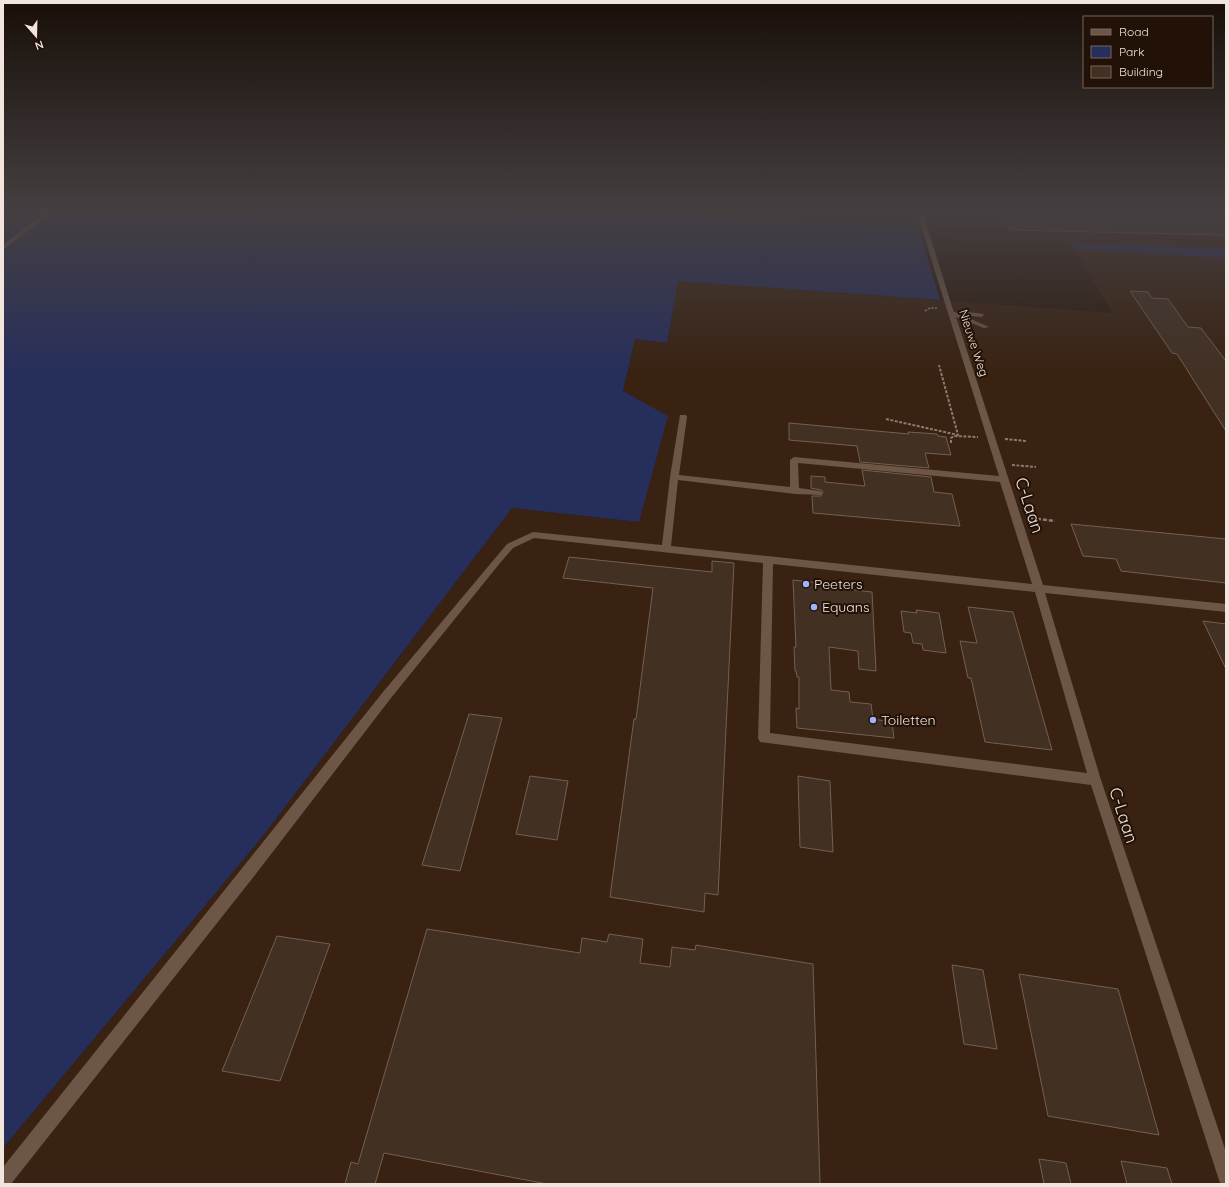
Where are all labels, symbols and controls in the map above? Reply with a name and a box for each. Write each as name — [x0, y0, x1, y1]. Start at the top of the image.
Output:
north arrow — [16, 16, 56, 56]
legend — [1083, 16, 1213, 88]
text: Road — [1119, 24, 1149, 39]
text: N — [33, 37, 46, 53]
text: Park — [1119, 44, 1144, 59]
text: Building — [1119, 64, 1163, 79]
street label: Nieuwe Weg — [956, 308, 992, 378]
street label: C-Laan — [1011, 474, 1049, 536]
place label: Peeters — [814, 575, 863, 593]
marker: Peeters — [801, 579, 811, 589]
place label: Equans — [822, 598, 869, 616]
marker: Equans — [809, 602, 819, 612]
place label: Toiletten — [881, 711, 936, 729]
marker: Toiletten — [868, 715, 878, 725]
street label: C-Laan — [1105, 784, 1143, 846]

